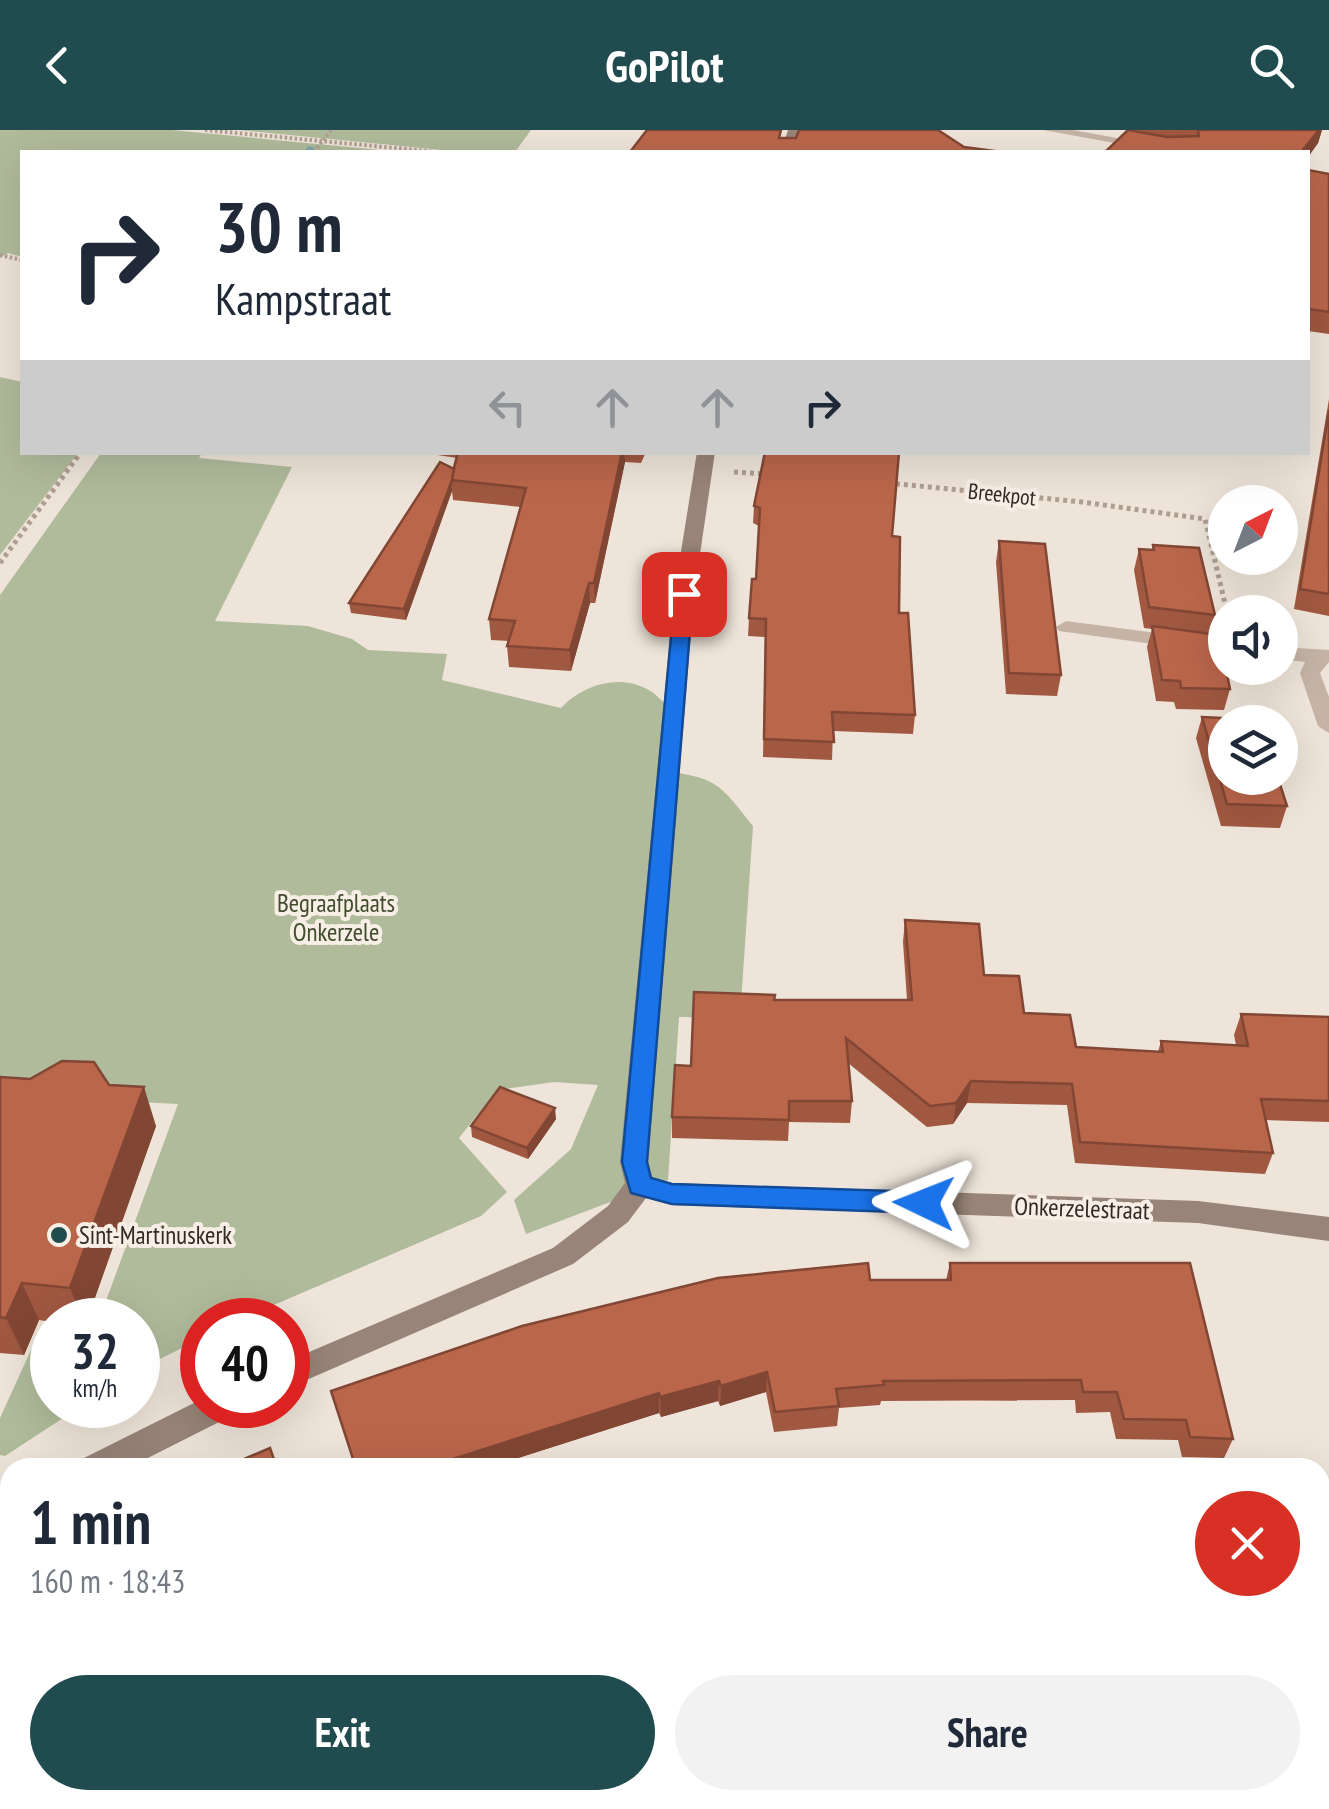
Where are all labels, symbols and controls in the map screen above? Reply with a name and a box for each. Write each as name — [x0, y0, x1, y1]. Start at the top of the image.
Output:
text: GoPilot — [605, 36, 724, 94]
icon: back — [30, 38, 85, 93]
icon: search — [1244, 38, 1299, 93]
text: 30 m — [215, 181, 343, 271]
icon: right — [50, 190, 180, 320]
text: Kampstraat — [215, 269, 391, 327]
icon: left — [480, 380, 535, 435]
icon: ahead — [585, 380, 640, 435]
icon: ahead — [690, 380, 745, 435]
icon: right — [795, 380, 850, 435]
street label: Breekpot — [967, 477, 1037, 511]
north arrow — [1208, 485, 1298, 575]
map controls — [1208, 485, 1298, 795]
pin — [642, 552, 727, 637]
icon: arrive — [657, 567, 712, 622]
button: sound — [1208, 595, 1298, 685]
button: layers — [1208, 705, 1298, 795]
park label: Begraafplaats Onkerzele — [277, 887, 395, 948]
position arrow — [872, 1151, 976, 1255]
street label: Onkerzelestraat — [1014, 1190, 1150, 1226]
place label: Sint-Martinuskerk — [79, 1219, 232, 1251]
marker: Sint-Martinuskerk — [48, 1224, 70, 1246]
speed limit sign: 40 — [180, 1298, 310, 1428]
text: 32 — [71, 1318, 119, 1383]
text: km/h — [73, 1372, 117, 1404]
text: 1 min — [30, 1483, 151, 1561]
button: close — [1195, 1491, 1300, 1596]
text: 160 m · 18:43 — [30, 1560, 185, 1602]
button: Exit — [30, 1675, 655, 1790]
button: Share — [675, 1675, 1300, 1790]

